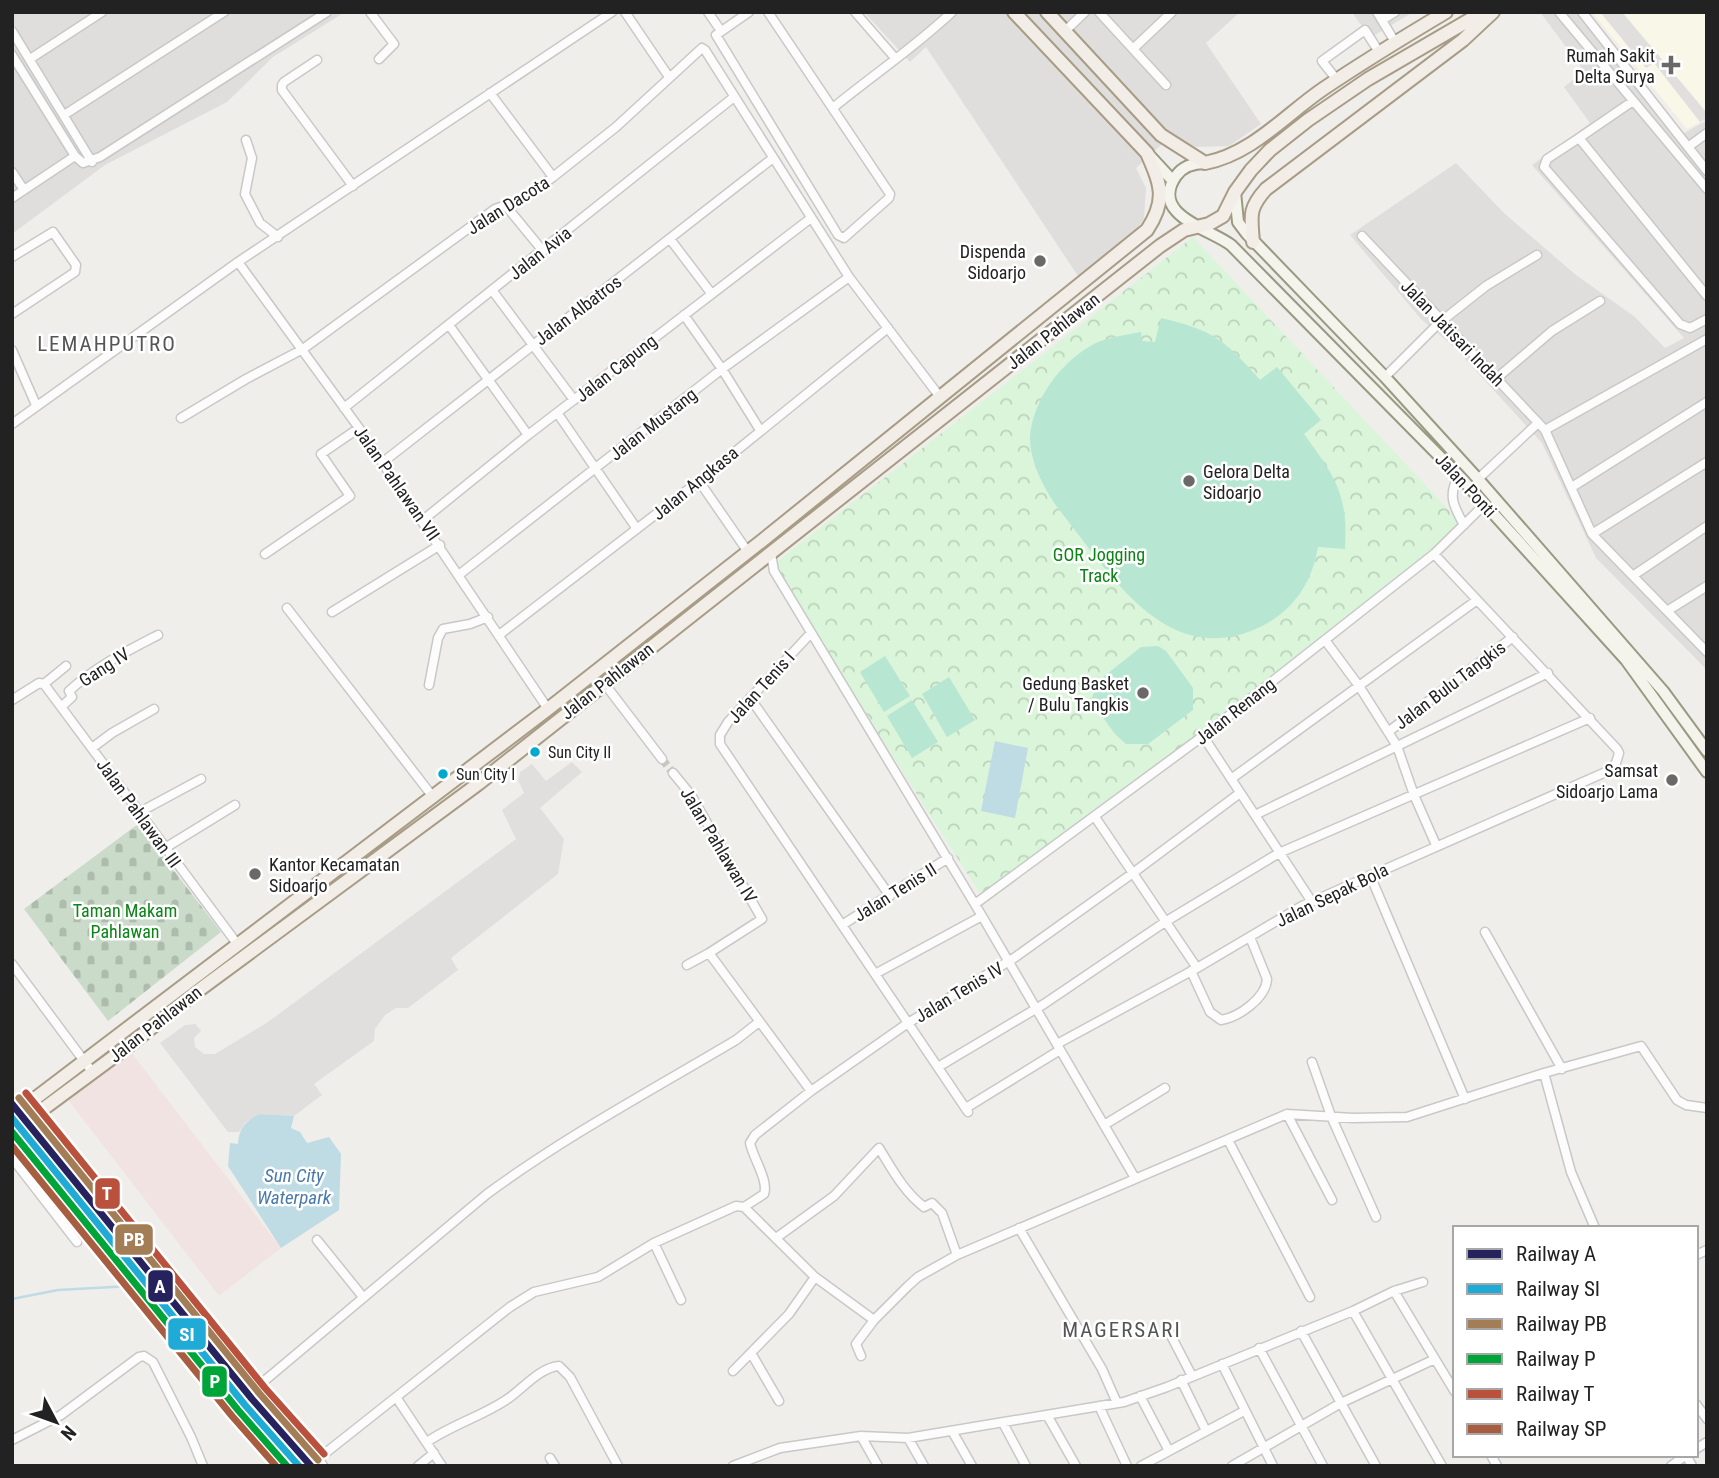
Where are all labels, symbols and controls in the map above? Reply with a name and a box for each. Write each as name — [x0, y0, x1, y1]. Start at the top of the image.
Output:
place label: Rumah Sakit Delta Surya — [1566, 45, 1655, 87]
marker: Rumah Sakit Delta Surya — [1661, 55, 1681, 75]
street label: Jalan Dacota — [463, 171, 553, 239]
street label: Jalan Avia — [505, 222, 575, 284]
place label: Dispenda Sidoarjo — [960, 241, 1026, 283]
marker: Dispenda Sidoarjo — [1032, 253, 1048, 269]
street label: Jalan Albatros — [531, 271, 625, 349]
street label: Jalan Jatisari Indah — [1397, 275, 1509, 391]
street label: Jalan Pahlawan — [1002, 288, 1104, 374]
street label: Jalan Capung — [571, 330, 661, 406]
district label: LEMAHPUTRO — [37, 332, 177, 356]
street label: Jalan Mustang — [605, 383, 701, 465]
street label: Jalan Pahlawan VII — [350, 422, 444, 544]
street label: Jalan Angkasa — [648, 442, 742, 524]
street label: Jalan Ponti — [1431, 449, 1501, 521]
place label: Gelora Delta Sidoarjo — [1203, 461, 1290, 503]
marker: Gelora Delta Sidoarjo — [1181, 473, 1197, 489]
park label: GOR Jogging Track — [1053, 544, 1145, 586]
street label: Jalan Bulu Tangkis — [1391, 637, 1509, 733]
street label: Jalan Pahlawan — [556, 638, 658, 724]
street label: Gang IV — [75, 643, 133, 691]
street label: Jalan Tenis I — [723, 647, 799, 727]
place label: Gedung Basket / Bulu Tangkis — [1022, 673, 1129, 715]
street label: Jalan Renang — [1191, 673, 1279, 749]
marker: Gedung Basket / Bulu Tangkis — [1135, 685, 1151, 701]
place label: Sun City II — [548, 743, 611, 762]
marker: Sun City II — [528, 745, 542, 759]
street label: Jalan Pahlawan III — [92, 754, 186, 872]
place label: Samsat Sidoarjo Lama — [1556, 760, 1658, 802]
place label: Sun City I — [456, 765, 515, 784]
marker: Sun City I — [436, 767, 450, 781]
marker: Samsat Sidoarjo Lama — [1664, 772, 1680, 788]
street label: Jalan Pahlawan IV — [676, 784, 762, 906]
place label: Kantor Kecamatan Sidoarjo — [269, 854, 400, 896]
street label: Jalan Tenis II — [850, 858, 940, 926]
street label: Jalan Sepak Bola — [1273, 859, 1391, 931]
marker: Kantor Kecamatan Sidoarjo — [247, 866, 263, 882]
park label: Taman Makam Pahlawan — [73, 900, 177, 942]
street label: Jalan Tenis IV — [911, 957, 1007, 1027]
street label: Jalan Pahlawan — [104, 981, 206, 1067]
water label: Sun City Waterpark — [257, 1164, 332, 1209]
line badge: T — [94, 1177, 121, 1210]
text: T — [102, 1182, 112, 1205]
line badge: PB — [114, 1223, 154, 1256]
legend — [1453, 1226, 1698, 1457]
text: PB — [123, 1228, 145, 1251]
text: Railway A — [1516, 1242, 1596, 1266]
line badge: A — [147, 1269, 174, 1303]
text: A — [154, 1275, 166, 1298]
text: Railway SI — [1516, 1277, 1600, 1301]
text: Railway PB — [1516, 1312, 1607, 1336]
line badge: SI — [167, 1317, 207, 1351]
district label: MAGERSARI — [1062, 1318, 1182, 1342]
text: SI — [179, 1323, 195, 1346]
text: Railway P — [1516, 1347, 1596, 1371]
line badge: P — [201, 1365, 228, 1398]
text: P — [210, 1370, 221, 1393]
text: Railway T — [1516, 1382, 1595, 1406]
north arrow — [21, 1387, 91, 1457]
text: Railway SP — [1516, 1417, 1607, 1441]
text: N — [56, 1421, 81, 1445]

